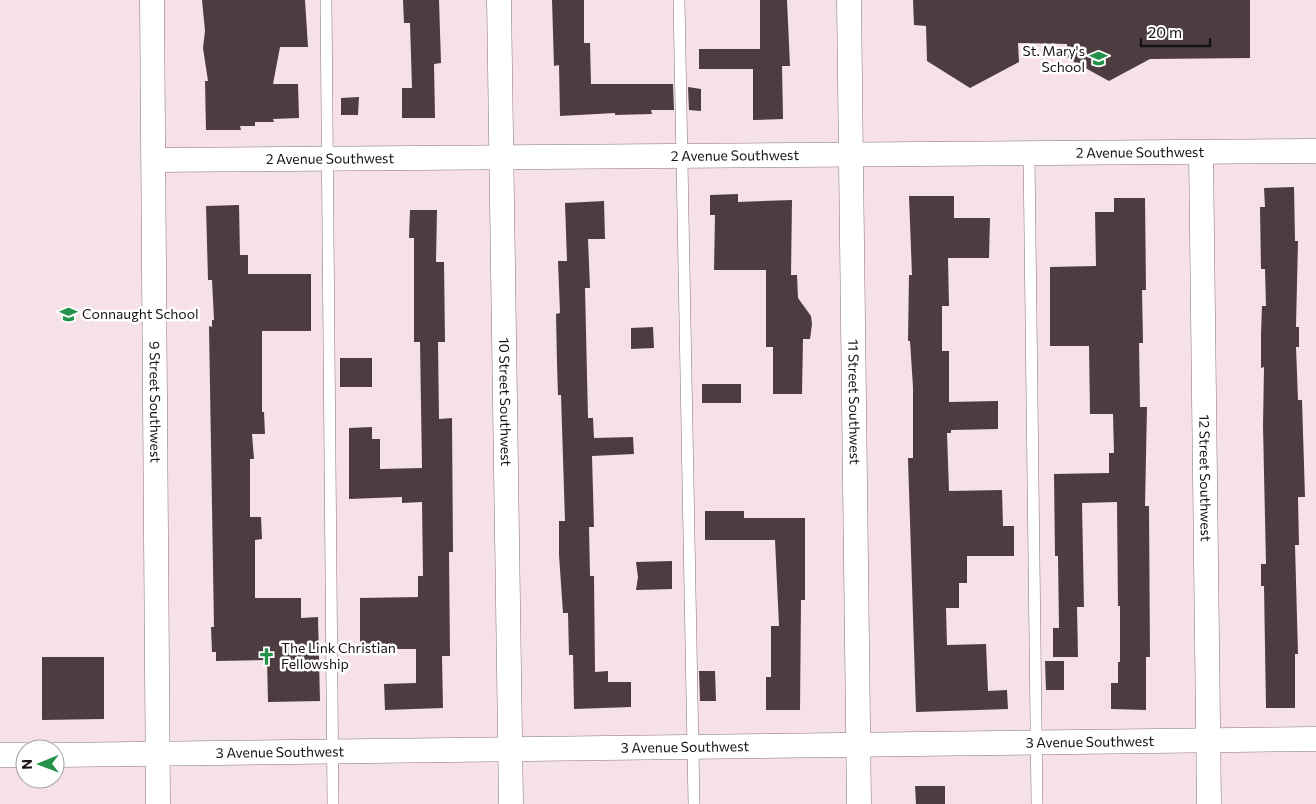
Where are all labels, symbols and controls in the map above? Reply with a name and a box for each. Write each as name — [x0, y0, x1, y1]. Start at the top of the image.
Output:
scale bar — [1141, 15, 1210, 47]
text: 20 m — [1148, 23, 1182, 41]
place label: St. Mary's School — [1023, 42, 1085, 75]
school or university icon: St. Mary's School — [1089, 49, 1109, 69]
street label: 2 Avenue Southwest — [1076, 143, 1204, 161]
street label: 2 Avenue Southwest — [671, 146, 799, 164]
street label: 2 Avenue Southwest — [266, 149, 394, 167]
school or university icon: Connaught School — [58, 304, 78, 324]
place label: Connaught School — [82, 305, 199, 322]
street label: 10 Street Southwest — [496, 338, 515, 467]
street label: 11 Street Southwest — [845, 339, 864, 465]
street label: 9 Street Southwest — [147, 341, 164, 463]
street label: 12 Street Southwest — [1196, 414, 1215, 542]
place label: The Link Christian Fellowship — [281, 639, 396, 672]
church icon: The Link Christian Fellowship — [257, 646, 277, 666]
street label: 3 Avenue Southwest — [1026, 732, 1155, 751]
street label: 3 Avenue Southwest — [621, 737, 750, 756]
north arrow — [15, 739, 65, 789]
street label: 3 Avenue Southwest — [216, 742, 345, 761]
text: N — [18, 759, 35, 770]

